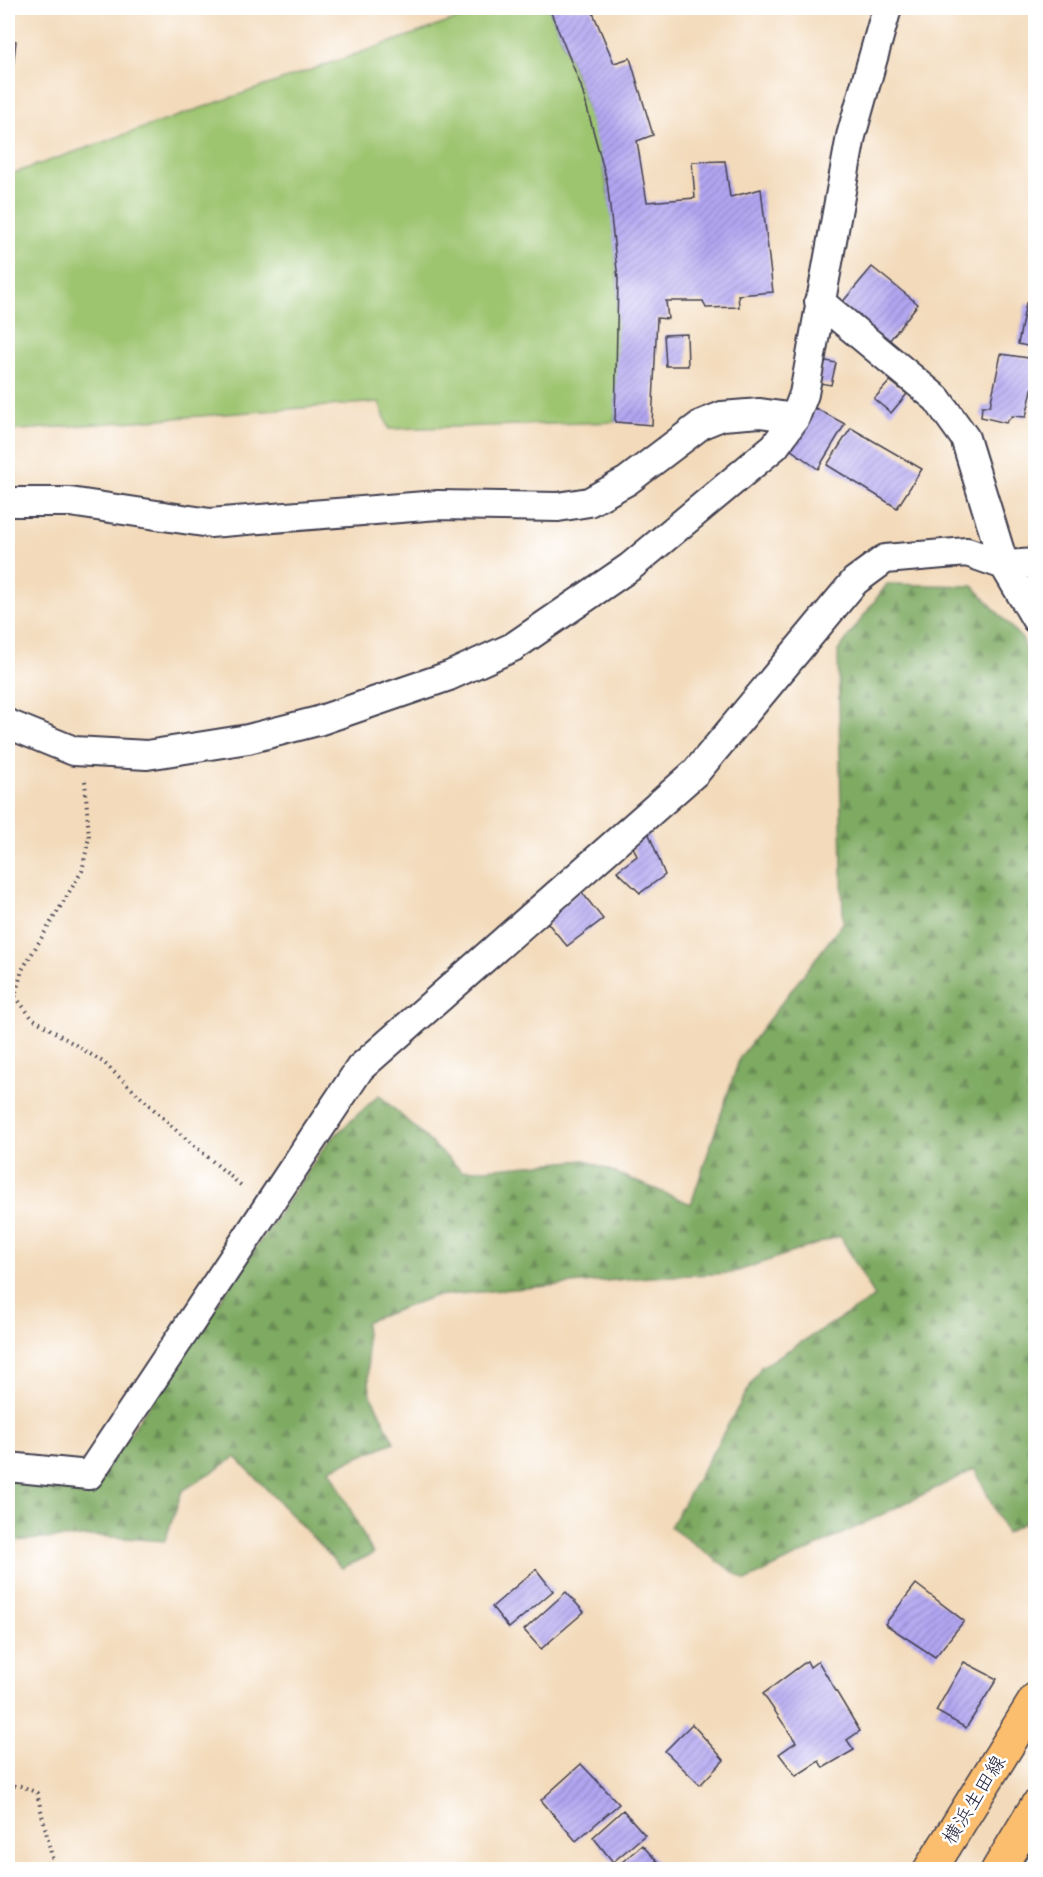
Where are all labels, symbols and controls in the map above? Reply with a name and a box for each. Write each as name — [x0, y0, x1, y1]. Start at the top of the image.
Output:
street label: 横浜生田線 — [935, 1749, 1011, 1849]

